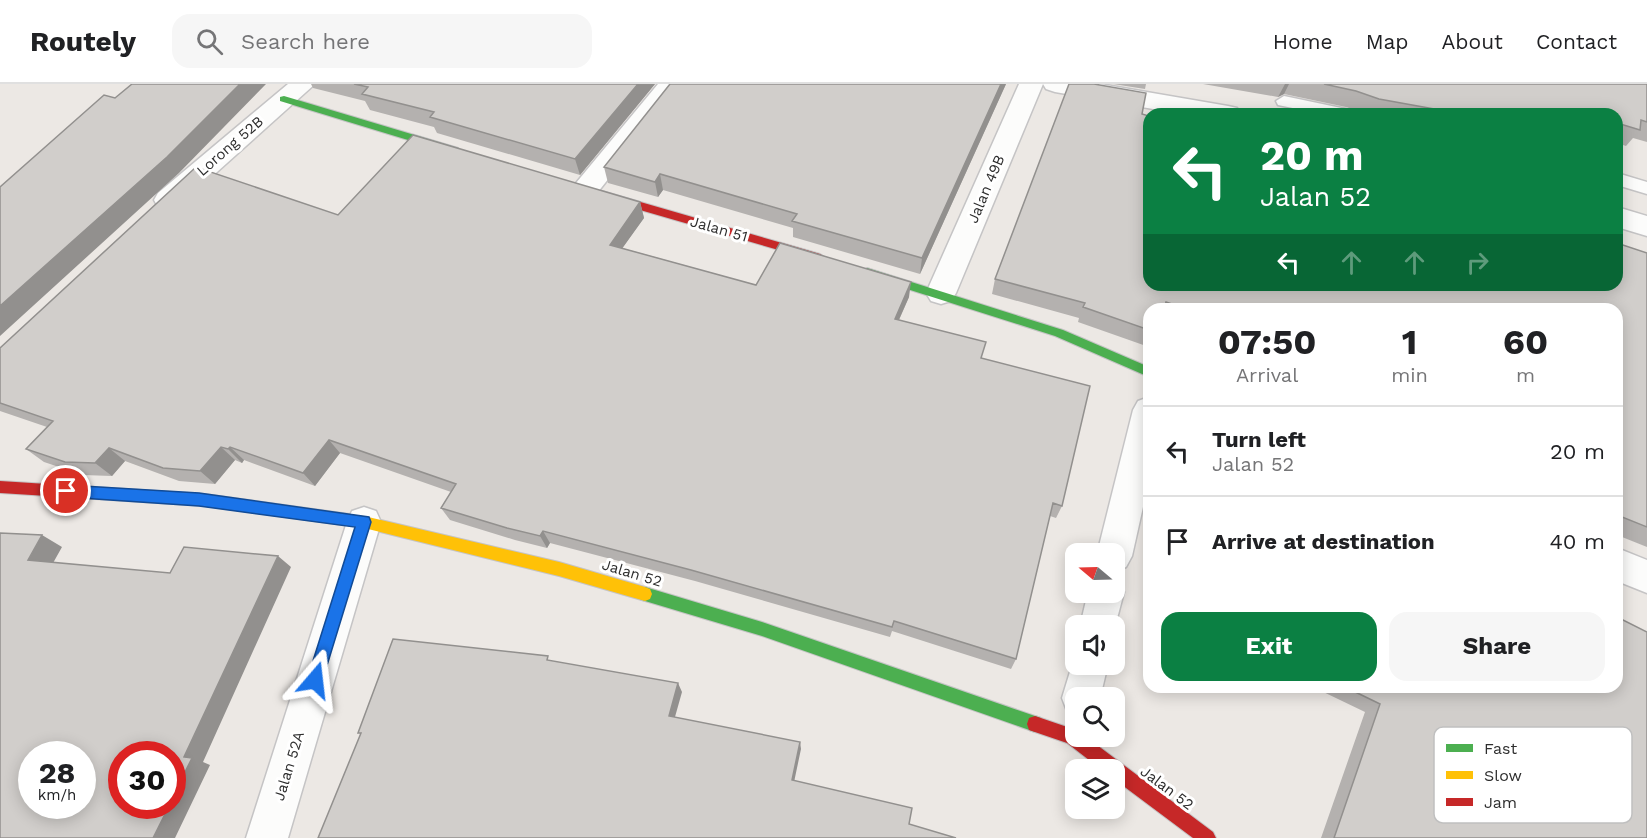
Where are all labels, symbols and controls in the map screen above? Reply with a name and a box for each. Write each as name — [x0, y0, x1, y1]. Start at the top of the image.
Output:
search box — [172, 14, 592, 68]
text: Routely — [30, 25, 136, 58]
icon: search — [193, 25, 226, 58]
text: Search here — [241, 29, 370, 54]
text: Home — [1273, 29, 1333, 54]
text: Map — [1366, 29, 1409, 54]
text: About — [1442, 29, 1503, 54]
text: Contact — [1536, 29, 1617, 54]
street label: Lorong 52B — [193, 112, 267, 180]
text: 20 m — [1260, 131, 1364, 180]
icon: left — [1161, 132, 1239, 210]
street label: Jalan 49B — [964, 152, 1008, 226]
text: Jalan 52 — [1260, 181, 1371, 213]
street label: Jalan 51 — [688, 212, 750, 246]
icon: left — [1272, 246, 1305, 279]
icon: ahead — [1335, 246, 1368, 279]
icon: ahead — [1398, 246, 1431, 279]
icon: right — [1461, 246, 1494, 279]
text: 07:50 — [1218, 321, 1316, 363]
text: 1 — [1402, 321, 1417, 363]
text: 60 — [1503, 321, 1548, 363]
text: Arrival — [1236, 363, 1298, 387]
text: min — [1391, 363, 1428, 387]
text: m — [1516, 363, 1535, 387]
text: Turn left — [1212, 427, 1306, 452]
icon: left — [1161, 435, 1194, 468]
text: 20 m — [1550, 439, 1605, 464]
text: Jalan 52 — [1212, 452, 1294, 476]
pin — [40, 465, 91, 516]
icon: arrive — [49, 474, 82, 507]
icon: arrive — [1161, 525, 1194, 558]
text: Arrive at destination — [1212, 529, 1435, 554]
text: 40 m — [1549, 529, 1605, 554]
north arrow — [1065, 543, 1125, 603]
map controls — [1065, 543, 1125, 819]
street label: Jalan 52 — [600, 555, 664, 591]
button: Exit — [1161, 612, 1377, 681]
button: Share — [1389, 612, 1605, 681]
button: sound — [1065, 615, 1125, 675]
position arrow — [283, 648, 347, 712]
button: search — [1065, 687, 1125, 747]
legend — [1434, 727, 1632, 823]
street label: Jalan 52A — [270, 729, 308, 803]
text: Fast — [1484, 739, 1517, 758]
speed limit sign: 30 — [108, 741, 186, 819]
text: 28 — [39, 755, 75, 790]
button: layers — [1065, 759, 1125, 819]
street label: Jalan 52 — [1137, 762, 1197, 814]
text: Slow — [1484, 766, 1522, 785]
text: km/h — [38, 786, 76, 804]
text: Jam — [1484, 793, 1517, 812]

